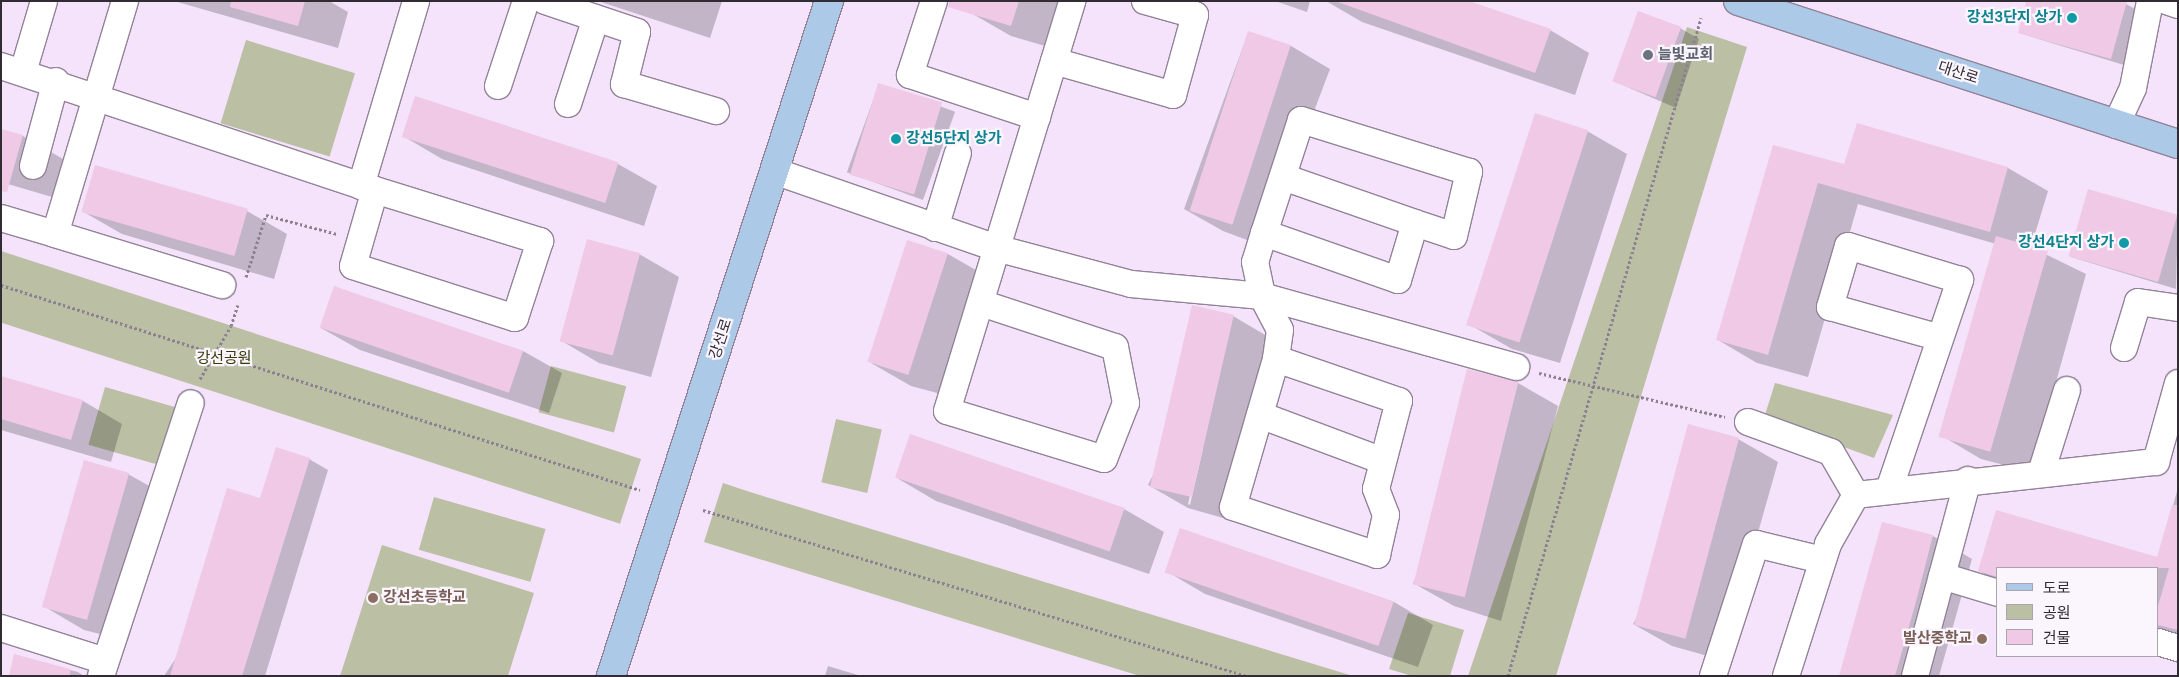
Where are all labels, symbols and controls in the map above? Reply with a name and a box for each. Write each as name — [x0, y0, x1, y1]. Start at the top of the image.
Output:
place label: 강선3단지 상가 — [1967, 9, 2062, 27]
marker: 강선3단지 상가 — [2066, 12, 2078, 24]
place label: 늘빛교회 — [1658, 46, 1713, 64]
marker: 늘빛교회 — [1642, 49, 1654, 61]
street label: 대산로 — [1936, 58, 1980, 88]
place label: 강선5단지 상가 — [906, 130, 1002, 148]
marker: 강선5단지 상가 — [890, 133, 902, 145]
place label: 강선4단지 상가 — [2018, 234, 2114, 252]
marker: 강선4단지 상가 — [2118, 237, 2130, 249]
street label: 강선로 — [706, 317, 736, 361]
park label: 강선공원 — [196, 350, 252, 368]
legend — [1996, 567, 2159, 657]
text: 도로 — [2043, 578, 2071, 598]
place label: 강선초등학교 — [383, 589, 466, 607]
marker: 강선초등학교 — [367, 592, 379, 604]
text: 공원 — [2043, 603, 2071, 623]
text: 건물 — [2043, 628, 2071, 648]
place label: 발산중학교 — [1903, 630, 1972, 648]
marker: 발산중학교 — [1976, 633, 1988, 645]

